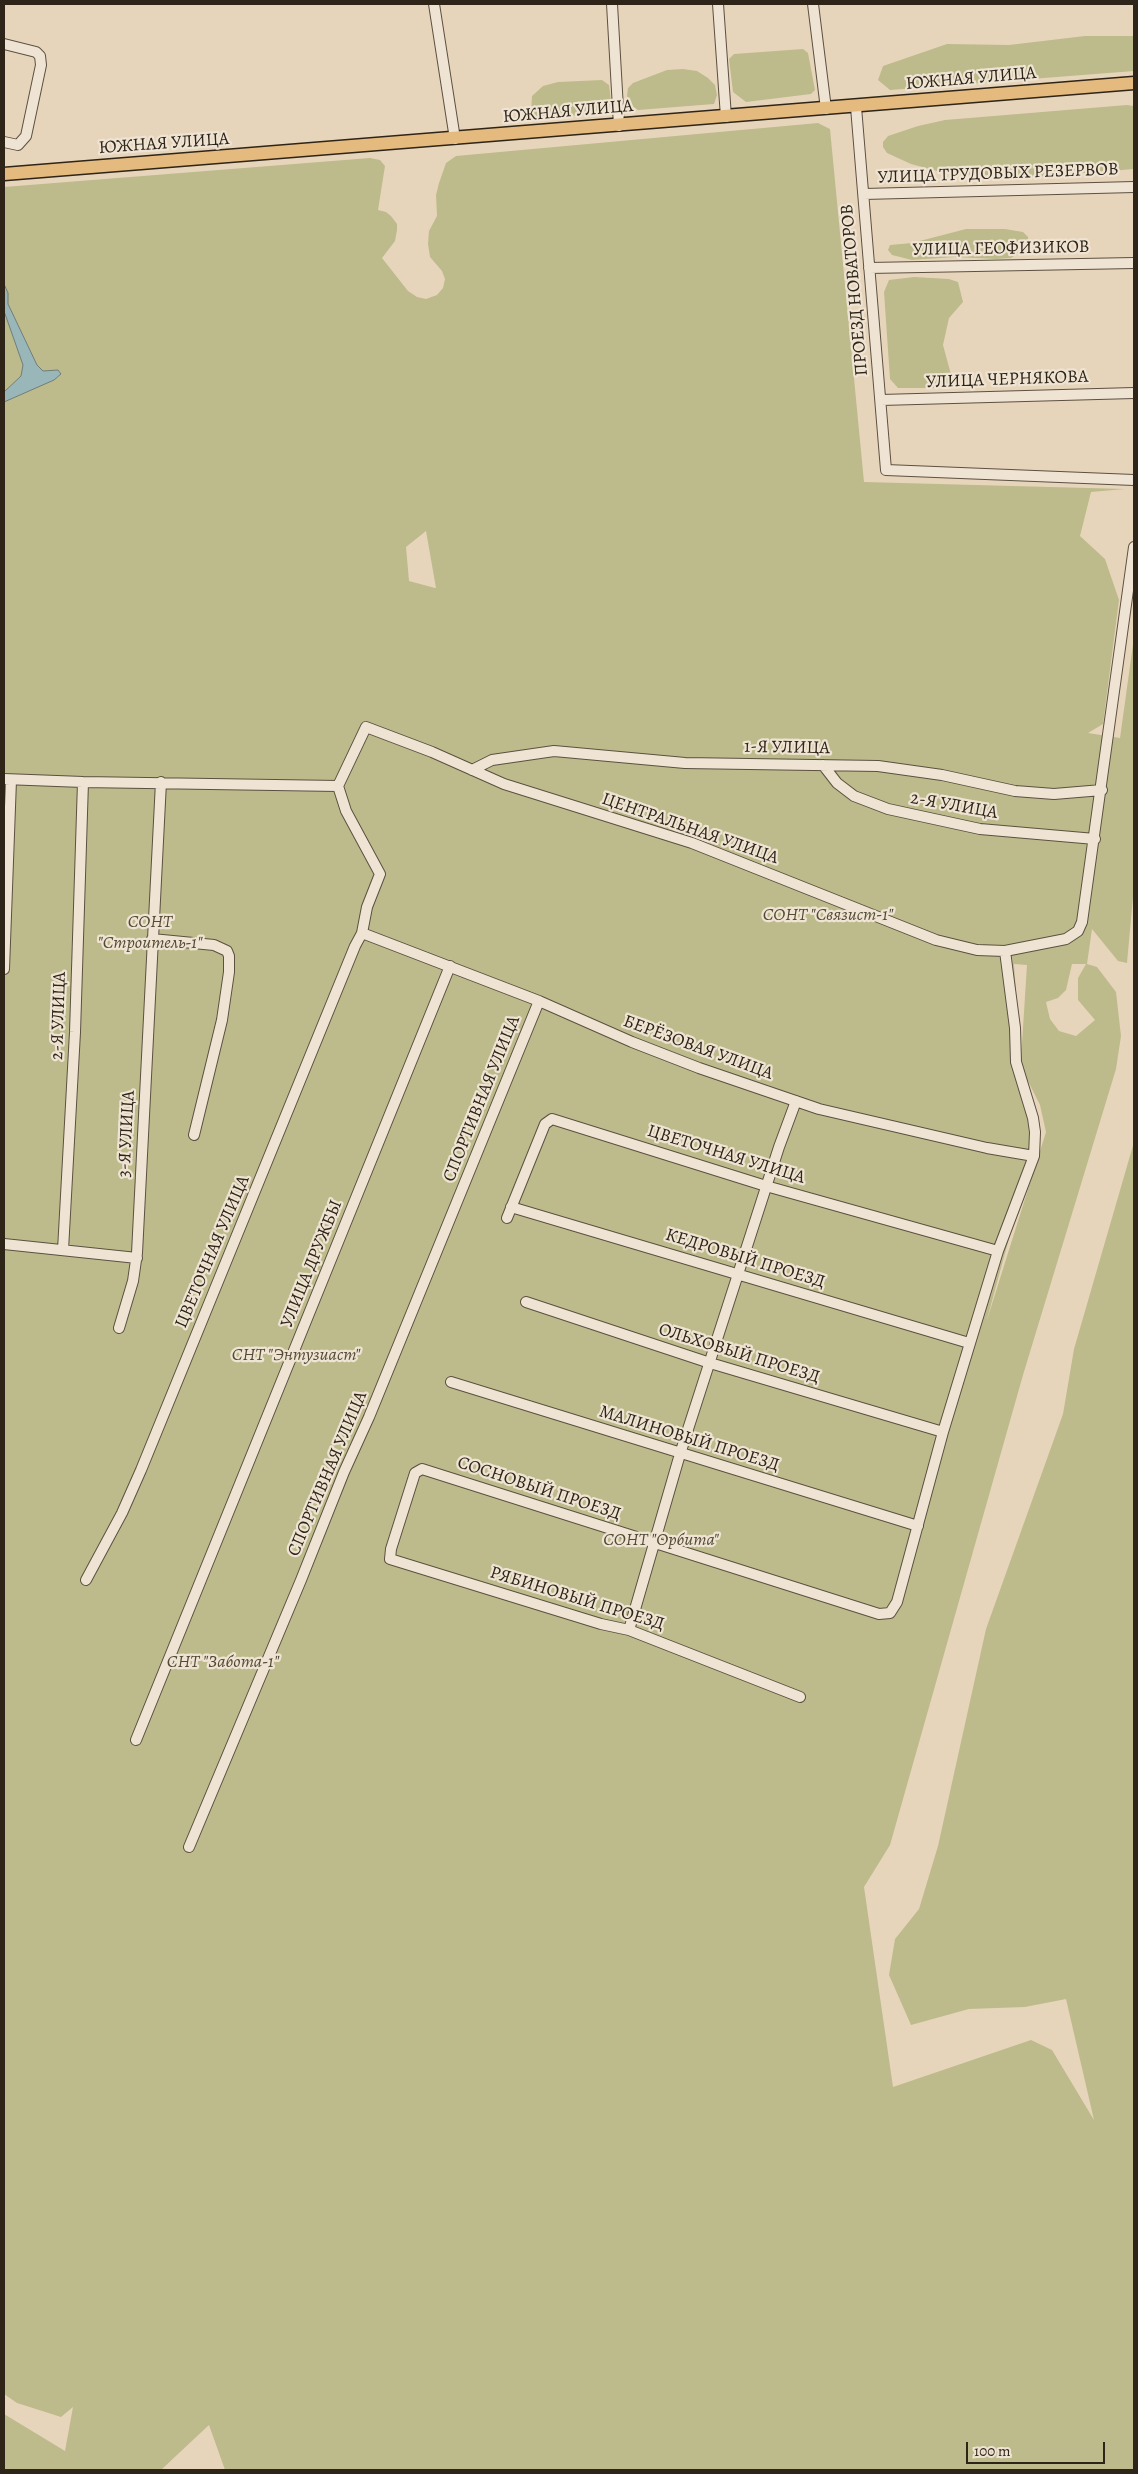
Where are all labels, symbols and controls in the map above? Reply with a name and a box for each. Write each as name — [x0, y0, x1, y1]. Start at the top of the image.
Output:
street label: ЮЖНАЯ УЛИЦА — [905, 63, 1037, 95]
street label: ЮЖНАЯ УЛИЦА — [502, 96, 634, 128]
street label: ЮЖНАЯ УЛИЦА — [98, 129, 230, 159]
street label: УЛИЦА ТРУДОВЫХ РЕЗЕРВОВ — [877, 159, 1119, 189]
street label: ПРОЕЗД НОВАТОРОВ — [837, 203, 873, 377]
street label: УЛИЦА ГЕОФИЗИКОВ — [912, 237, 1090, 261]
street label: УЛИЦА ЧЕРНЯКОВА — [925, 366, 1089, 394]
street label: 1-Я УЛИЦА — [744, 736, 830, 760]
street label: 2-Я УЛИЦА — [909, 788, 999, 824]
street label: ЦЕНТРАЛЬНАЯ УЛИЦА — [599, 789, 781, 869]
park label: СОНТ "Связист-1" — [763, 905, 893, 927]
park label: СОНТ "Строитель-1" — [98, 912, 202, 954]
street label: 2-Я УЛИЦА — [47, 972, 71, 1060]
street label: БЕРЁЗОВАЯ УЛИЦА — [620, 1011, 776, 1085]
street label: СПОРТИВНАЯ УЛИЦА — [439, 1013, 525, 1185]
street label: 3-Я УЛИЦА — [114, 1090, 140, 1178]
street label: ЦВЕТОЧНАЯ УЛИЦА — [645, 1121, 807, 1189]
street label: ЦВЕТОЧНАЯ УЛИЦА — [171, 1172, 255, 1332]
street label: УЛИЦА ДРУЖБЫ — [277, 1197, 347, 1331]
street label: КЕДРОВЫЙ ПРОЕЗД — [663, 1224, 827, 1294]
street label: ОЛЬХОВЫЙ ПРОЕЗД — [656, 1319, 822, 1389]
park label: СНТ "Энтузиаст" — [232, 1345, 360, 1367]
street label: СПОРТИВНАЯ УЛИЦА — [283, 1388, 373, 1560]
street label: МАЛИНОВЫЙ ПРОЕЗД — [596, 1401, 782, 1477]
street label: СОСНОВЫЙ ПРОЕЗД — [455, 1452, 623, 1526]
park label: СОНТ "Орбита" — [603, 1530, 719, 1552]
street label: РЯБИНОВЫЙ ПРОЕЗД — [487, 1562, 667, 1636]
park label: СНТ "Забота-1" — [167, 1652, 279, 1674]
scale bar — [968, 2432, 1107, 2464]
text: 100 m — [974, 2441, 1011, 2461]

